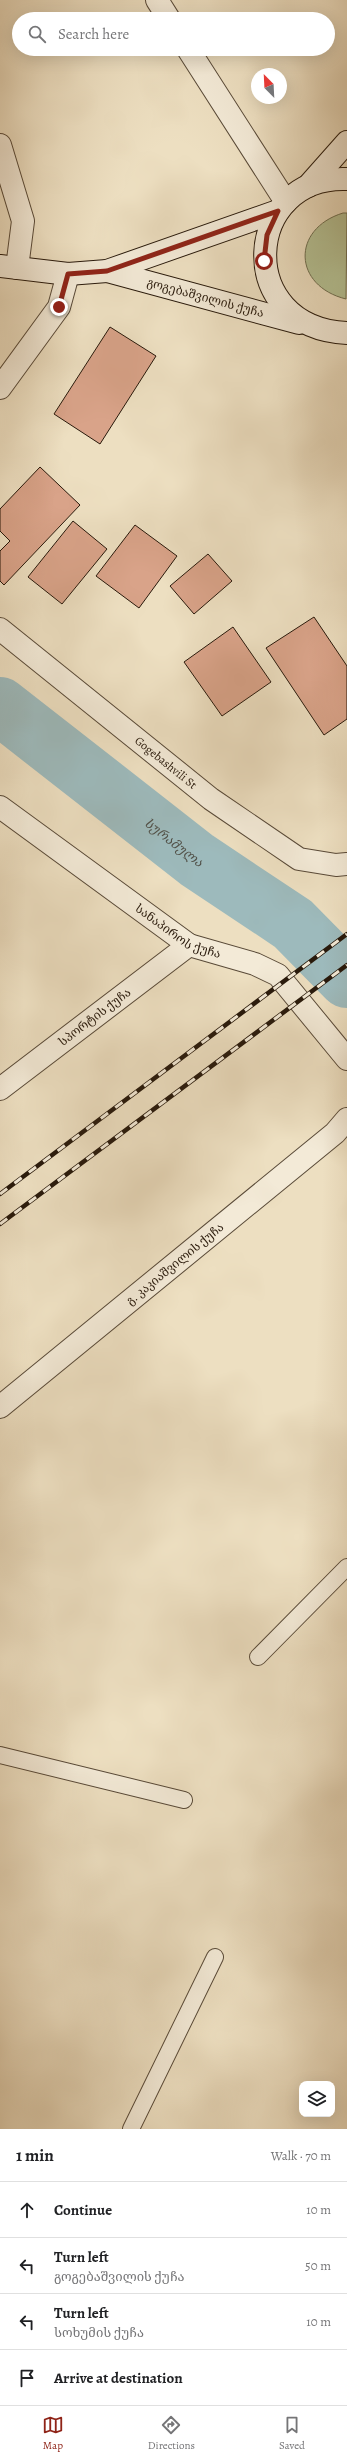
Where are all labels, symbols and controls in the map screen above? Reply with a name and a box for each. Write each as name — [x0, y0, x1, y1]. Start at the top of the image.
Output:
search box — [12, 12, 335, 56]
icon: search — [26, 23, 48, 45]
text: Search here — [58, 24, 129, 44]
north arrow — [251, 68, 287, 104]
route start — [255, 252, 273, 270]
street label: გოგებაშვილის ქუჩა — [145, 274, 266, 321]
route end — [50, 298, 68, 316]
street label: Gogebashvili St — [131, 733, 200, 793]
water label: სურამულა — [141, 814, 208, 871]
street label: სანაპიროს ქუჩა — [132, 900, 223, 962]
street label: სპორტის ქუჩა — [55, 984, 134, 1050]
street label: გ. კაკიაშვილის ქუჩა — [123, 1219, 227, 1309]
map controls — [299, 2081, 335, 2117]
button: layers — [299, 2081, 335, 2117]
text: 1 min — [16, 2144, 54, 2167]
text: Walk · 70 m — [271, 2147, 331, 2164]
icon: ahead — [16, 2199, 38, 2221]
text: Continue — [54, 2200, 112, 2220]
text: 10 m — [306, 2201, 331, 2218]
text: Turn left — [54, 2247, 109, 2267]
icon: left — [16, 2255, 38, 2277]
text: 50 m — [305, 2257, 331, 2274]
text: გოგებაშვილის ქუჩა — [54, 2268, 185, 2285]
text: Turn left — [54, 2303, 109, 2323]
icon: left — [16, 2311, 38, 2333]
text: 10 m — [306, 2313, 331, 2330]
text: სოხუმის ქუჩა — [54, 2324, 144, 2341]
icon: arrive — [16, 2367, 38, 2389]
text: Arrive at destination — [54, 2368, 183, 2388]
tab: Map — [42, 2414, 64, 2453]
tab: Directions — [148, 2414, 195, 2453]
tab: Saved — [279, 2414, 305, 2453]

